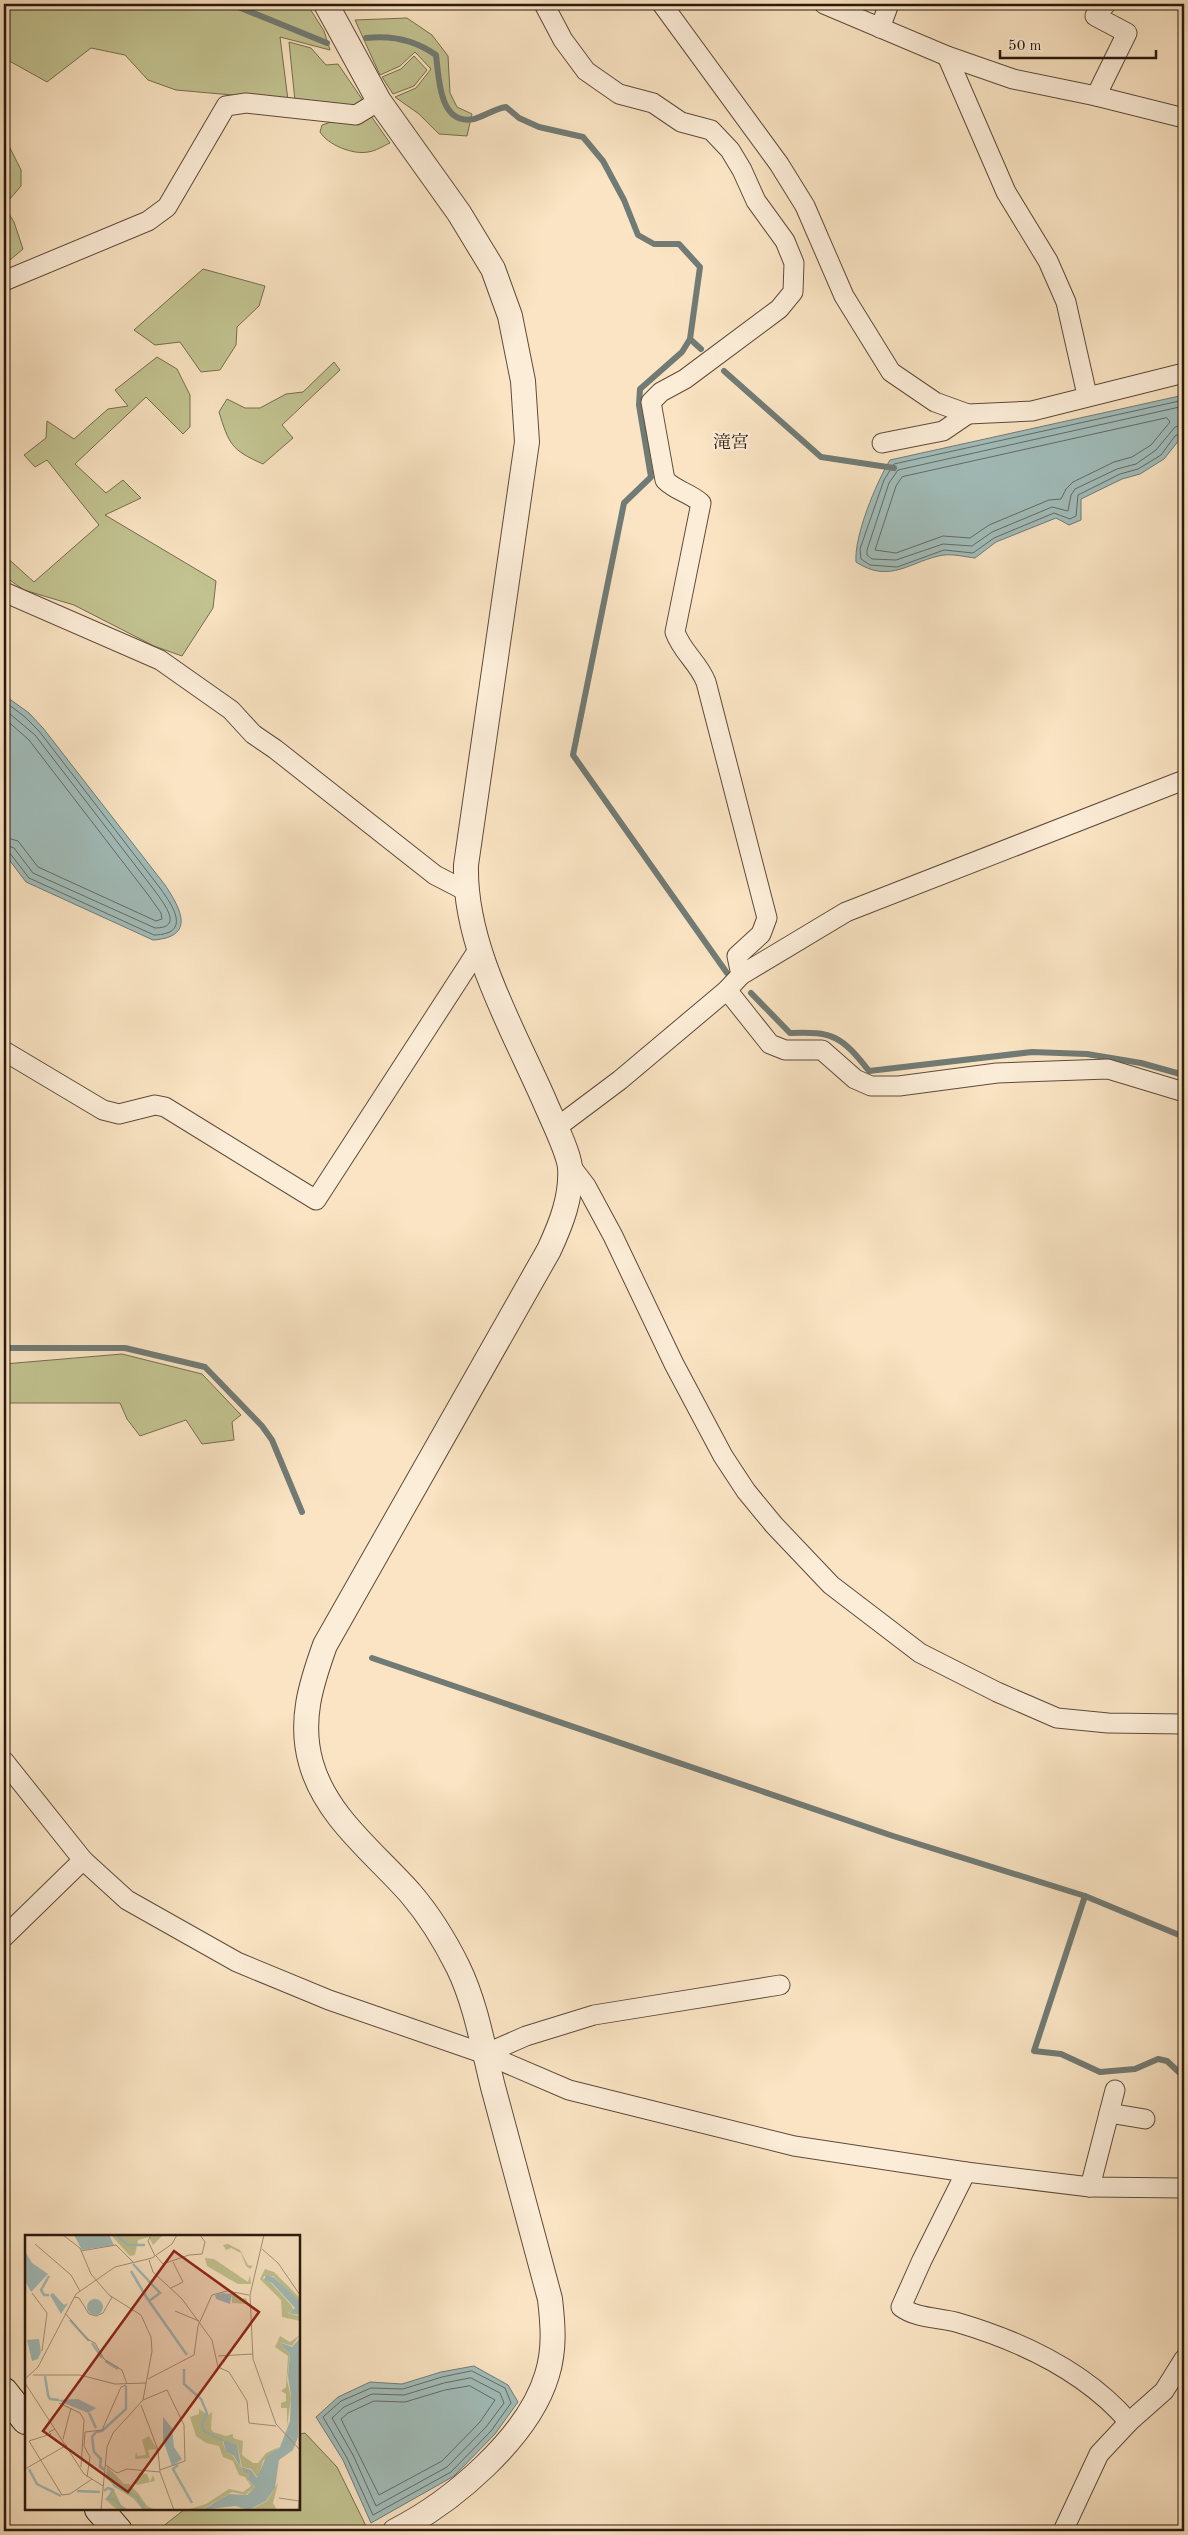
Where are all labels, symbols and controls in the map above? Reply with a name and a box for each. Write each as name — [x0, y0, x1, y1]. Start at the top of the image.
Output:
scale bar — [1000, 28, 1157, 60]
text: 50 m — [1008, 39, 1042, 54]
district label: 滝宮 — [713, 432, 749, 452]
inset map — [25, 2235, 300, 2510]

